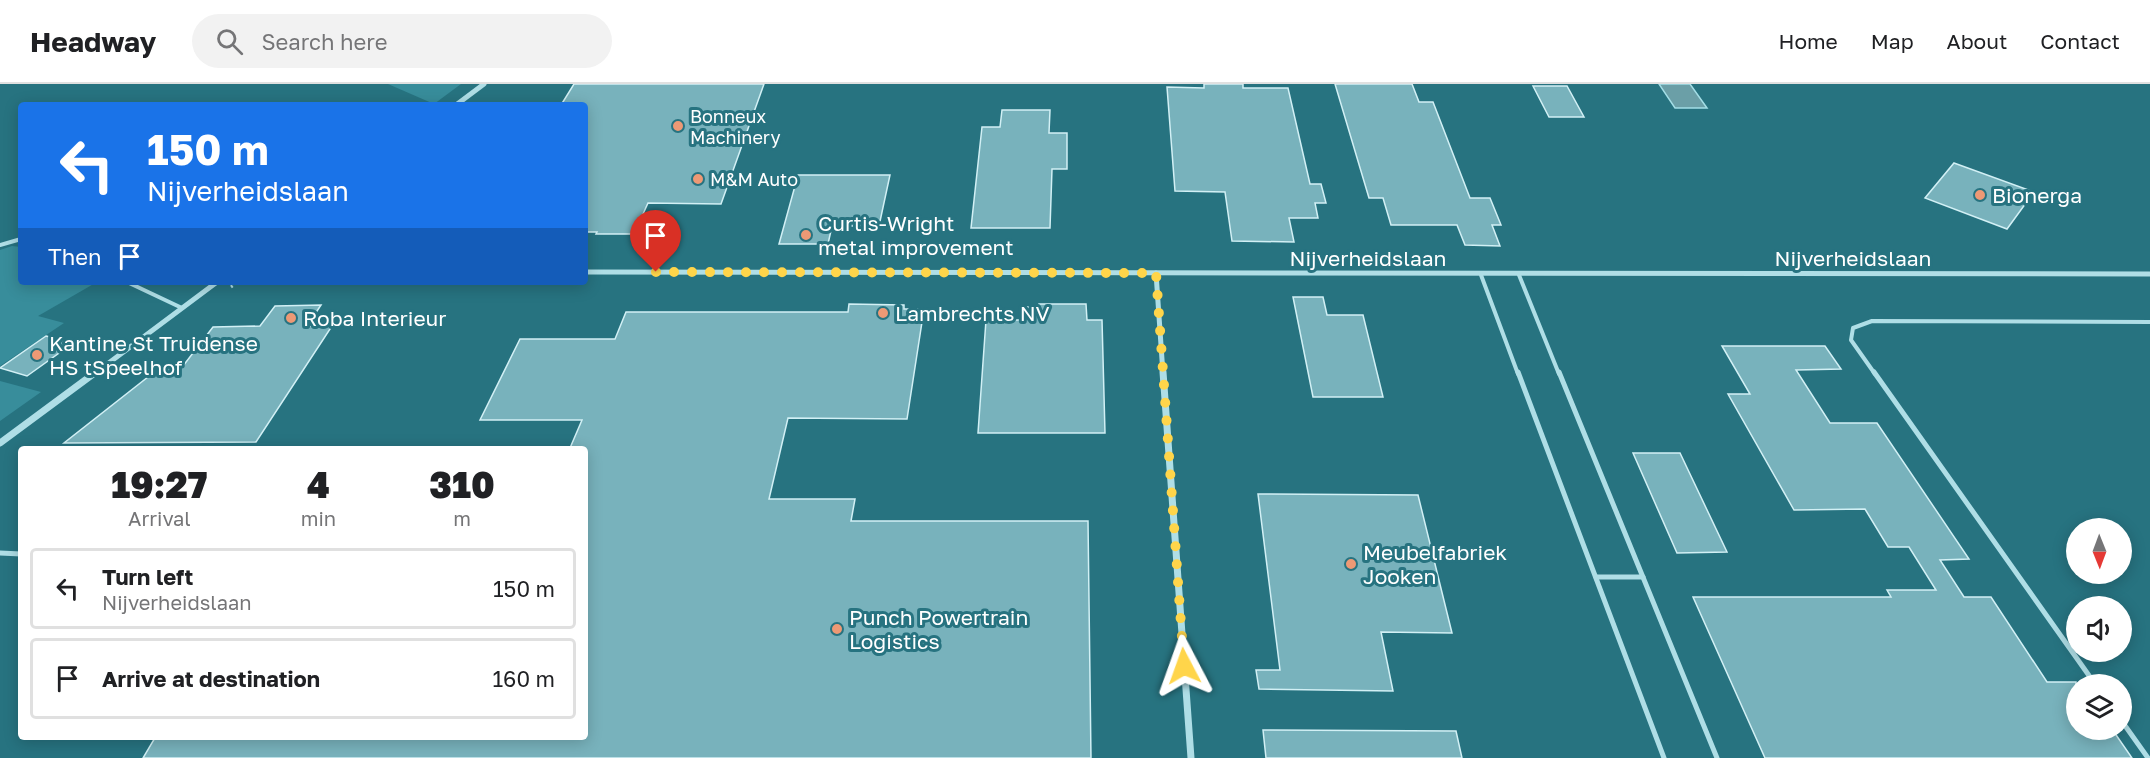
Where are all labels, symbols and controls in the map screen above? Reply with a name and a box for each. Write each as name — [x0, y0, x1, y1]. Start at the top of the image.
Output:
search box — [192, 14, 612, 68]
text: Headway — [30, 25, 156, 58]
icon: search — [213, 25, 246, 58]
text: Search here — [261, 28, 387, 55]
text: Home — [1778, 28, 1838, 54]
text: Map — [1871, 28, 1914, 54]
text: About — [1947, 28, 2007, 54]
text: Contact — [2040, 28, 2120, 54]
place label: Bonneux Machinery — [690, 105, 781, 148]
marker: Bonneux Machinery — [671, 119, 685, 133]
text: 150 m — [147, 124, 269, 174]
icon: left — [48, 126, 126, 204]
place label: M&M Auto — [710, 168, 798, 190]
marker: M&M Auto — [691, 172, 705, 186]
text: Nijverheidslaan — [147, 175, 349, 207]
place label: Bionerga — [1992, 182, 2082, 208]
marker: Bionerga — [1973, 188, 1987, 202]
pin — [630, 210, 681, 272]
place label: Curtis-Wright metal improvement — [818, 210, 1014, 260]
icon: arrive — [639, 219, 672, 252]
marker: Curtis-Wright metal improvement — [799, 228, 813, 242]
icon: arrive — [113, 240, 146, 273]
text: Then — [48, 243, 101, 270]
street label: Nijverheidslaan — [1289, 245, 1447, 271]
street label: Nijverheidslaan — [1774, 245, 1932, 271]
place label: Lambrechts NV — [895, 300, 1050, 326]
place label: Roba Interieur — [303, 305, 446, 331]
marker: Lambrechts NV — [876, 306, 890, 320]
marker: Roba Interieur — [284, 311, 298, 325]
place label: Kantine St Truidense HS tSpeelhof — [49, 330, 258, 380]
marker: Kantine St Truidense HS tSpeelhof — [30, 348, 44, 362]
text: 19:27 — [111, 463, 208, 506]
text: 4 — [307, 463, 330, 506]
text: 310 — [429, 463, 495, 506]
text: Arrival — [128, 506, 191, 530]
text: min — [301, 506, 336, 530]
text: m — [453, 506, 471, 530]
north arrow — [2066, 518, 2132, 584]
map controls — [2066, 518, 2132, 740]
place label: Meubelfabriek Jooken — [1363, 539, 1507, 589]
marker: Meubelfabriek Jooken — [1344, 557, 1358, 571]
text: Turn left — [102, 563, 193, 590]
icon: left — [51, 572, 84, 605]
text: 150 m — [493, 575, 555, 602]
text: Nijverheidslaan — [102, 590, 252, 614]
button: sound — [2066, 596, 2132, 662]
place label: Punch Powertrain Logistics — [849, 604, 1028, 654]
marker: Punch Powertrain Logistics — [830, 622, 844, 636]
position arrow — [1152, 634, 1216, 698]
icon: arrive — [51, 662, 84, 695]
text: Arrive at destination — [102, 665, 320, 692]
text: 160 m — [492, 665, 555, 692]
button: layers — [2066, 674, 2132, 740]

